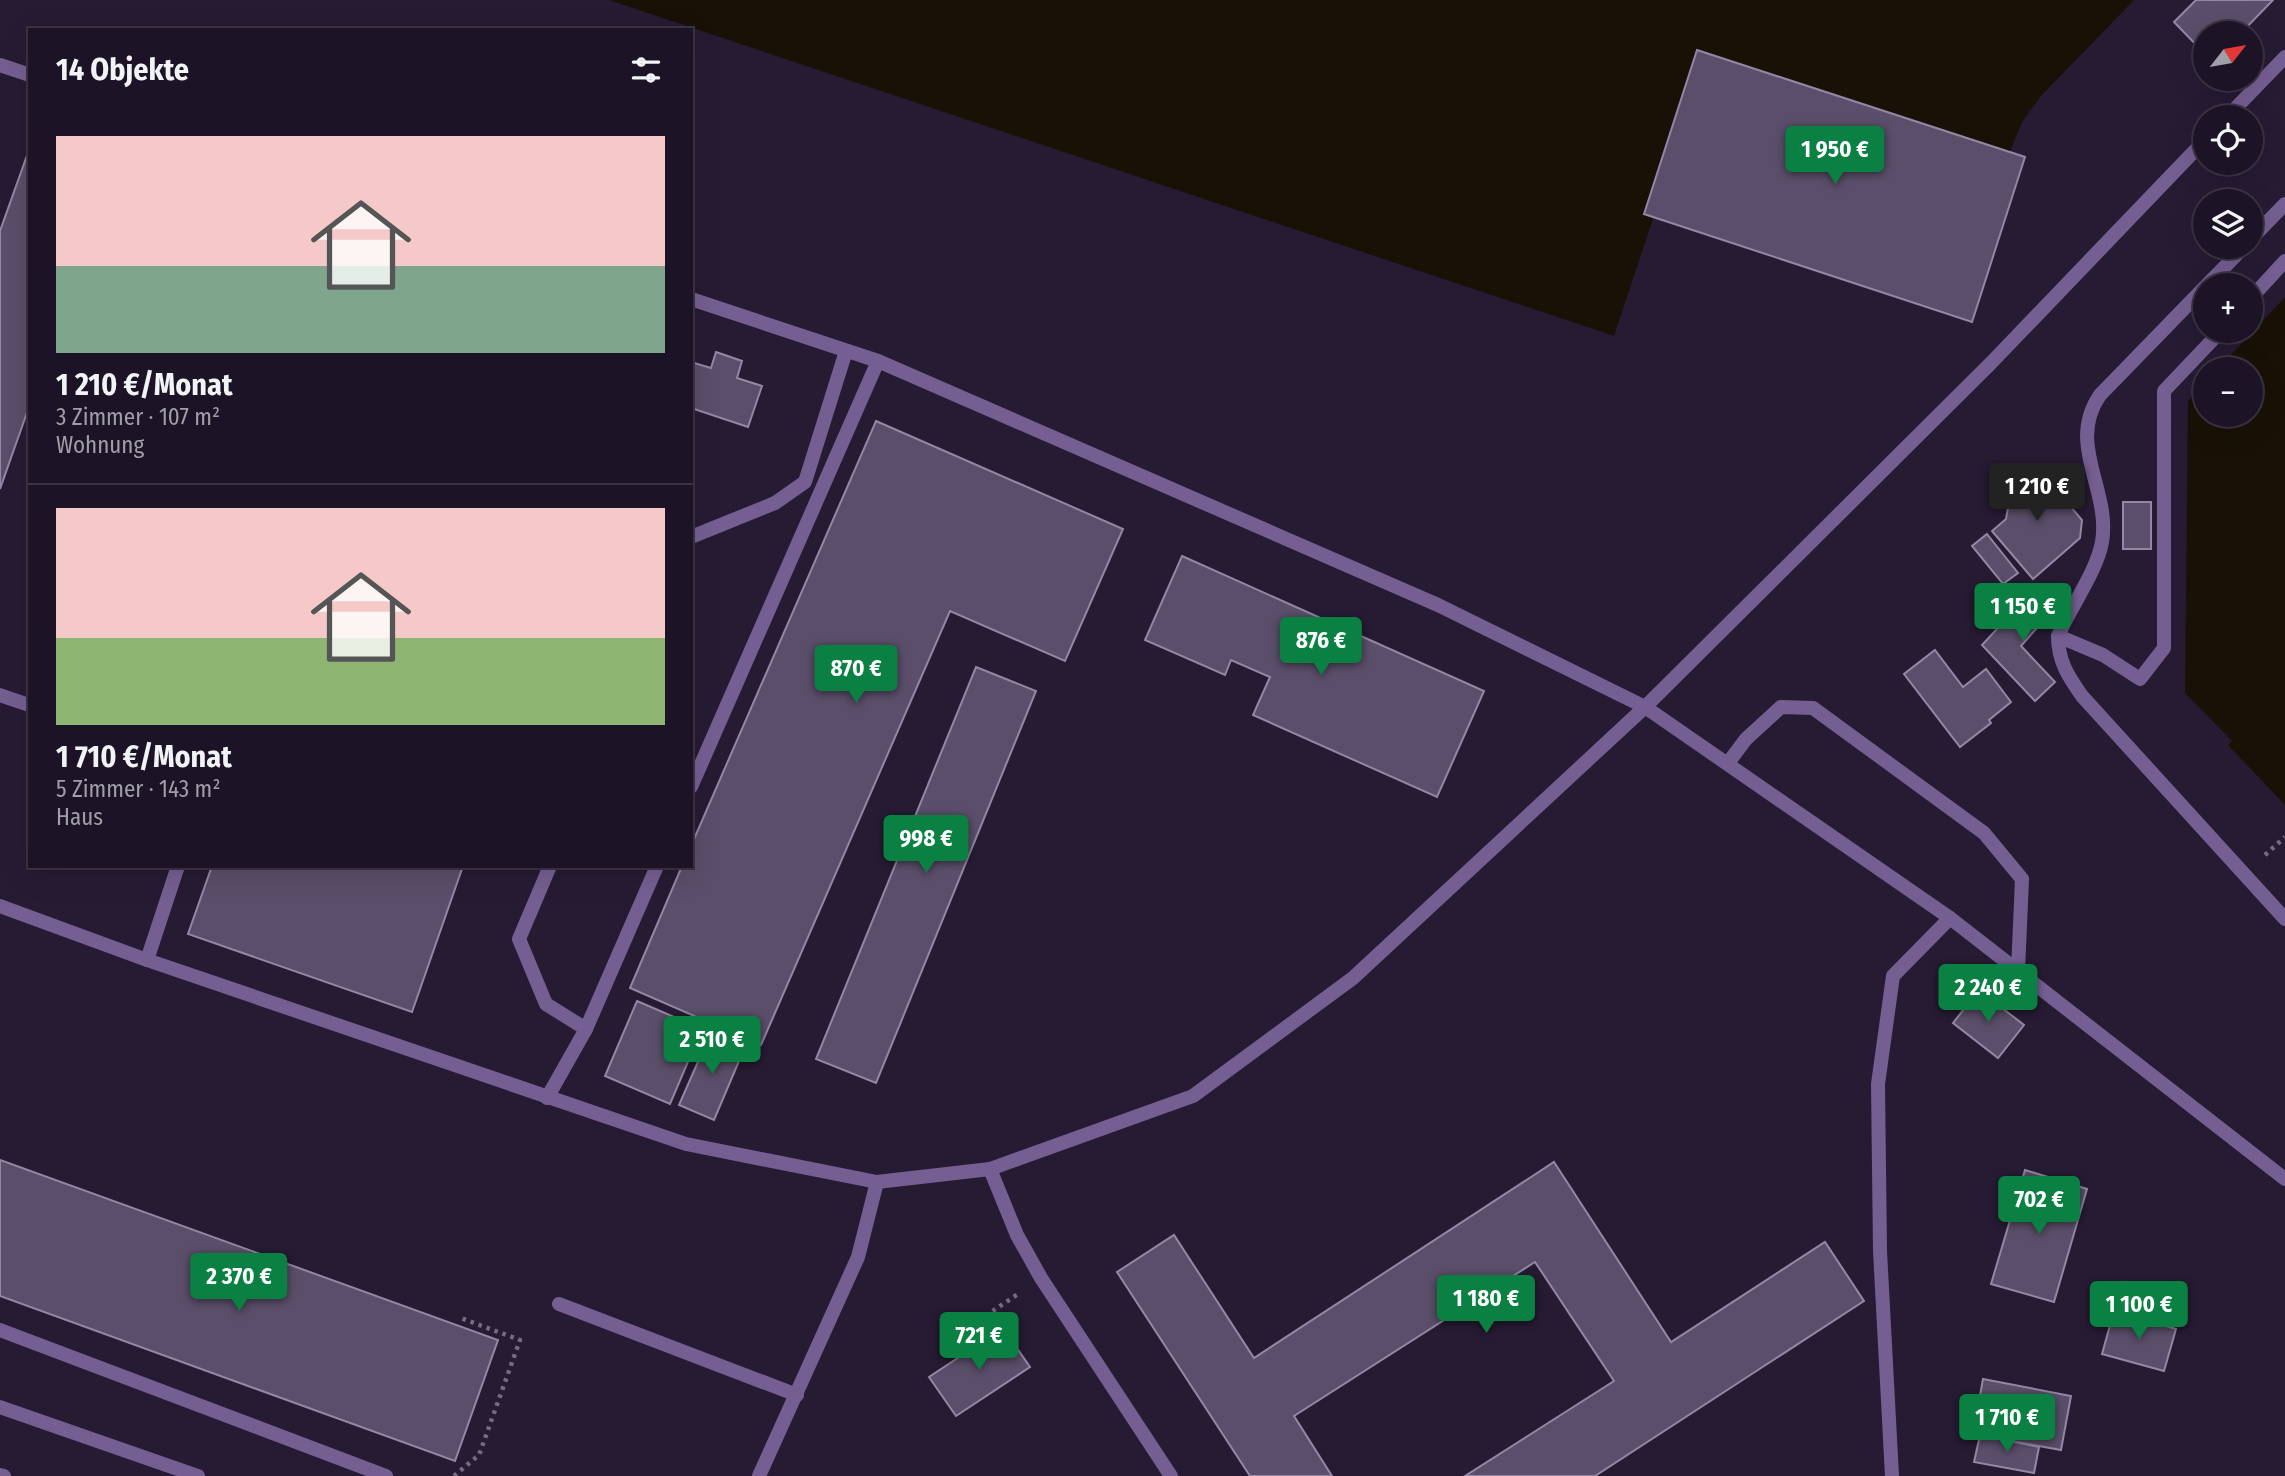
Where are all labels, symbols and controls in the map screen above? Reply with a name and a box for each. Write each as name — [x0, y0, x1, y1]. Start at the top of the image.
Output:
north arrow — [2193, 21, 2263, 91]
map controls — [2193, 21, 2263, 427]
icon: filters — [627, 51, 665, 89]
text: 14 Objekte — [56, 52, 189, 88]
button: locate — [2193, 105, 2263, 175]
pin: 1 950 € — [1770, 127, 1900, 186]
text: 1 950 € — [1801, 135, 1869, 163]
icon: home — [298, 182, 424, 308]
button: layers — [2193, 189, 2263, 259]
button: + — [2193, 273, 2263, 343]
button: − — [2193, 357, 2263, 427]
text: 1 210 €/Monat — [56, 367, 233, 403]
text: 3 Zimmer · 107 m² — [56, 403, 220, 431]
text: Wohnung — [56, 431, 144, 459]
pin: 1 210 € — [1972, 463, 2102, 523]
text: 1 210 € — [2005, 472, 2069, 500]
icon: home — [298, 554, 424, 680]
pin: 1 150 € — [1958, 584, 2088, 643]
text: 1 150 € — [1990, 592, 2056, 620]
pin: 876 € — [1272, 618, 1370, 677]
text: 876 € — [1296, 626, 1346, 654]
pin: 870 € — [807, 646, 905, 705]
text: 870 € — [830, 654, 882, 682]
text: 1 710 €/Monat — [56, 739, 232, 775]
text: 5 Zimmer · 143 m² — [56, 775, 221, 803]
text: Haus — [56, 803, 103, 831]
pin: 998 € — [877, 816, 975, 875]
text: 998 € — [899, 824, 953, 852]
pin: 2 240 € — [1923, 964, 2053, 1024]
text: 2 240 € — [1954, 973, 2022, 1001]
pin: 2 510 € — [647, 1016, 777, 1076]
text: 2 510 € — [680, 1025, 744, 1053]
pin: 702 € — [1990, 1176, 2088, 1236]
text: 702 € — [2014, 1185, 2064, 1213]
pin: 2 370 € — [174, 1254, 304, 1313]
text: 2 370 € — [206, 1262, 272, 1290]
pin: 1 180 € — [1421, 1276, 1551, 1335]
pin: 1 100 € — [2074, 1282, 2204, 1341]
text: 1 180 € — [1453, 1284, 1519, 1312]
text: 1 100 € — [2106, 1290, 2172, 1318]
pin: 721 € — [930, 1312, 1028, 1372]
text: 721 € — [956, 1321, 1002, 1349]
pin: 1 710 € — [1942, 1394, 2072, 1454]
text: 1 710 € — [1975, 1403, 2039, 1431]

